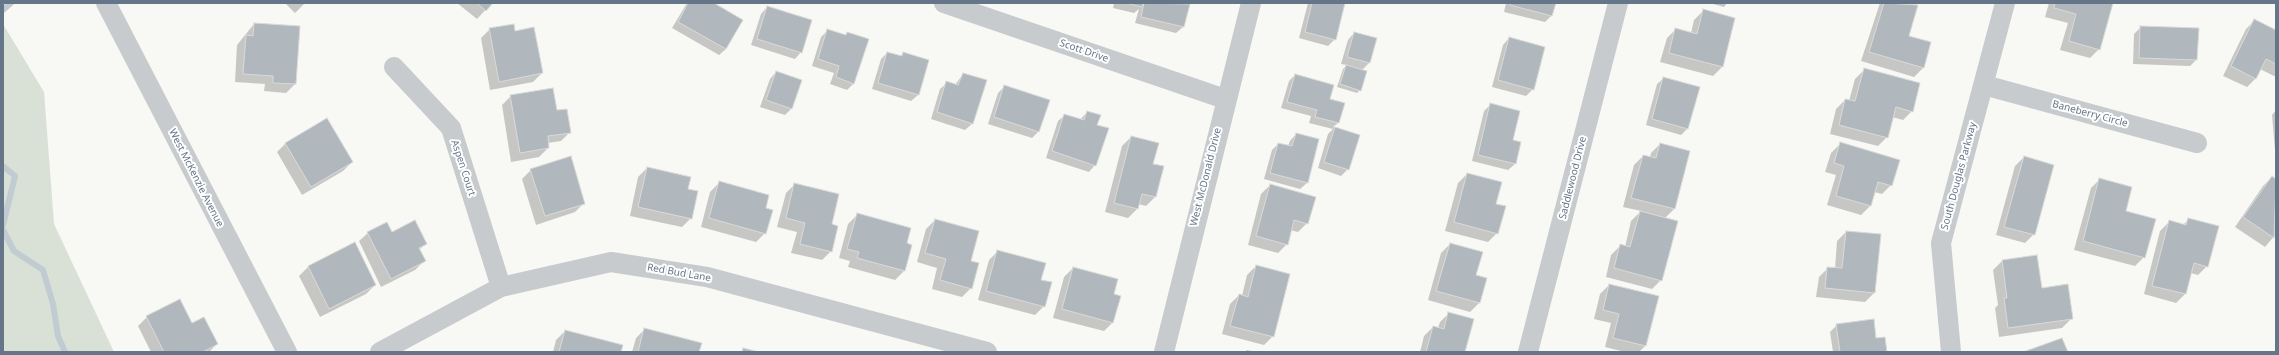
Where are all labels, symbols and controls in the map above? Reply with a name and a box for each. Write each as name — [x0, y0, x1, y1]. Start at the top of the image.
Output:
street label: Scott Drive — [1058, 37, 1110, 65]
street label: Baneberry Circle — [2051, 98, 2129, 130]
street label: South Douglas Parkway — [1939, 121, 1979, 231]
street label: West McKenzie Avenue — [166, 127, 226, 229]
street label: West McDonald Drive — [1188, 127, 1224, 227]
street label: Saddlewood Drive — [1557, 135, 1589, 221]
street label: Aspen Court — [448, 139, 478, 197]
street label: Red Bud Lane — [646, 261, 712, 285]

